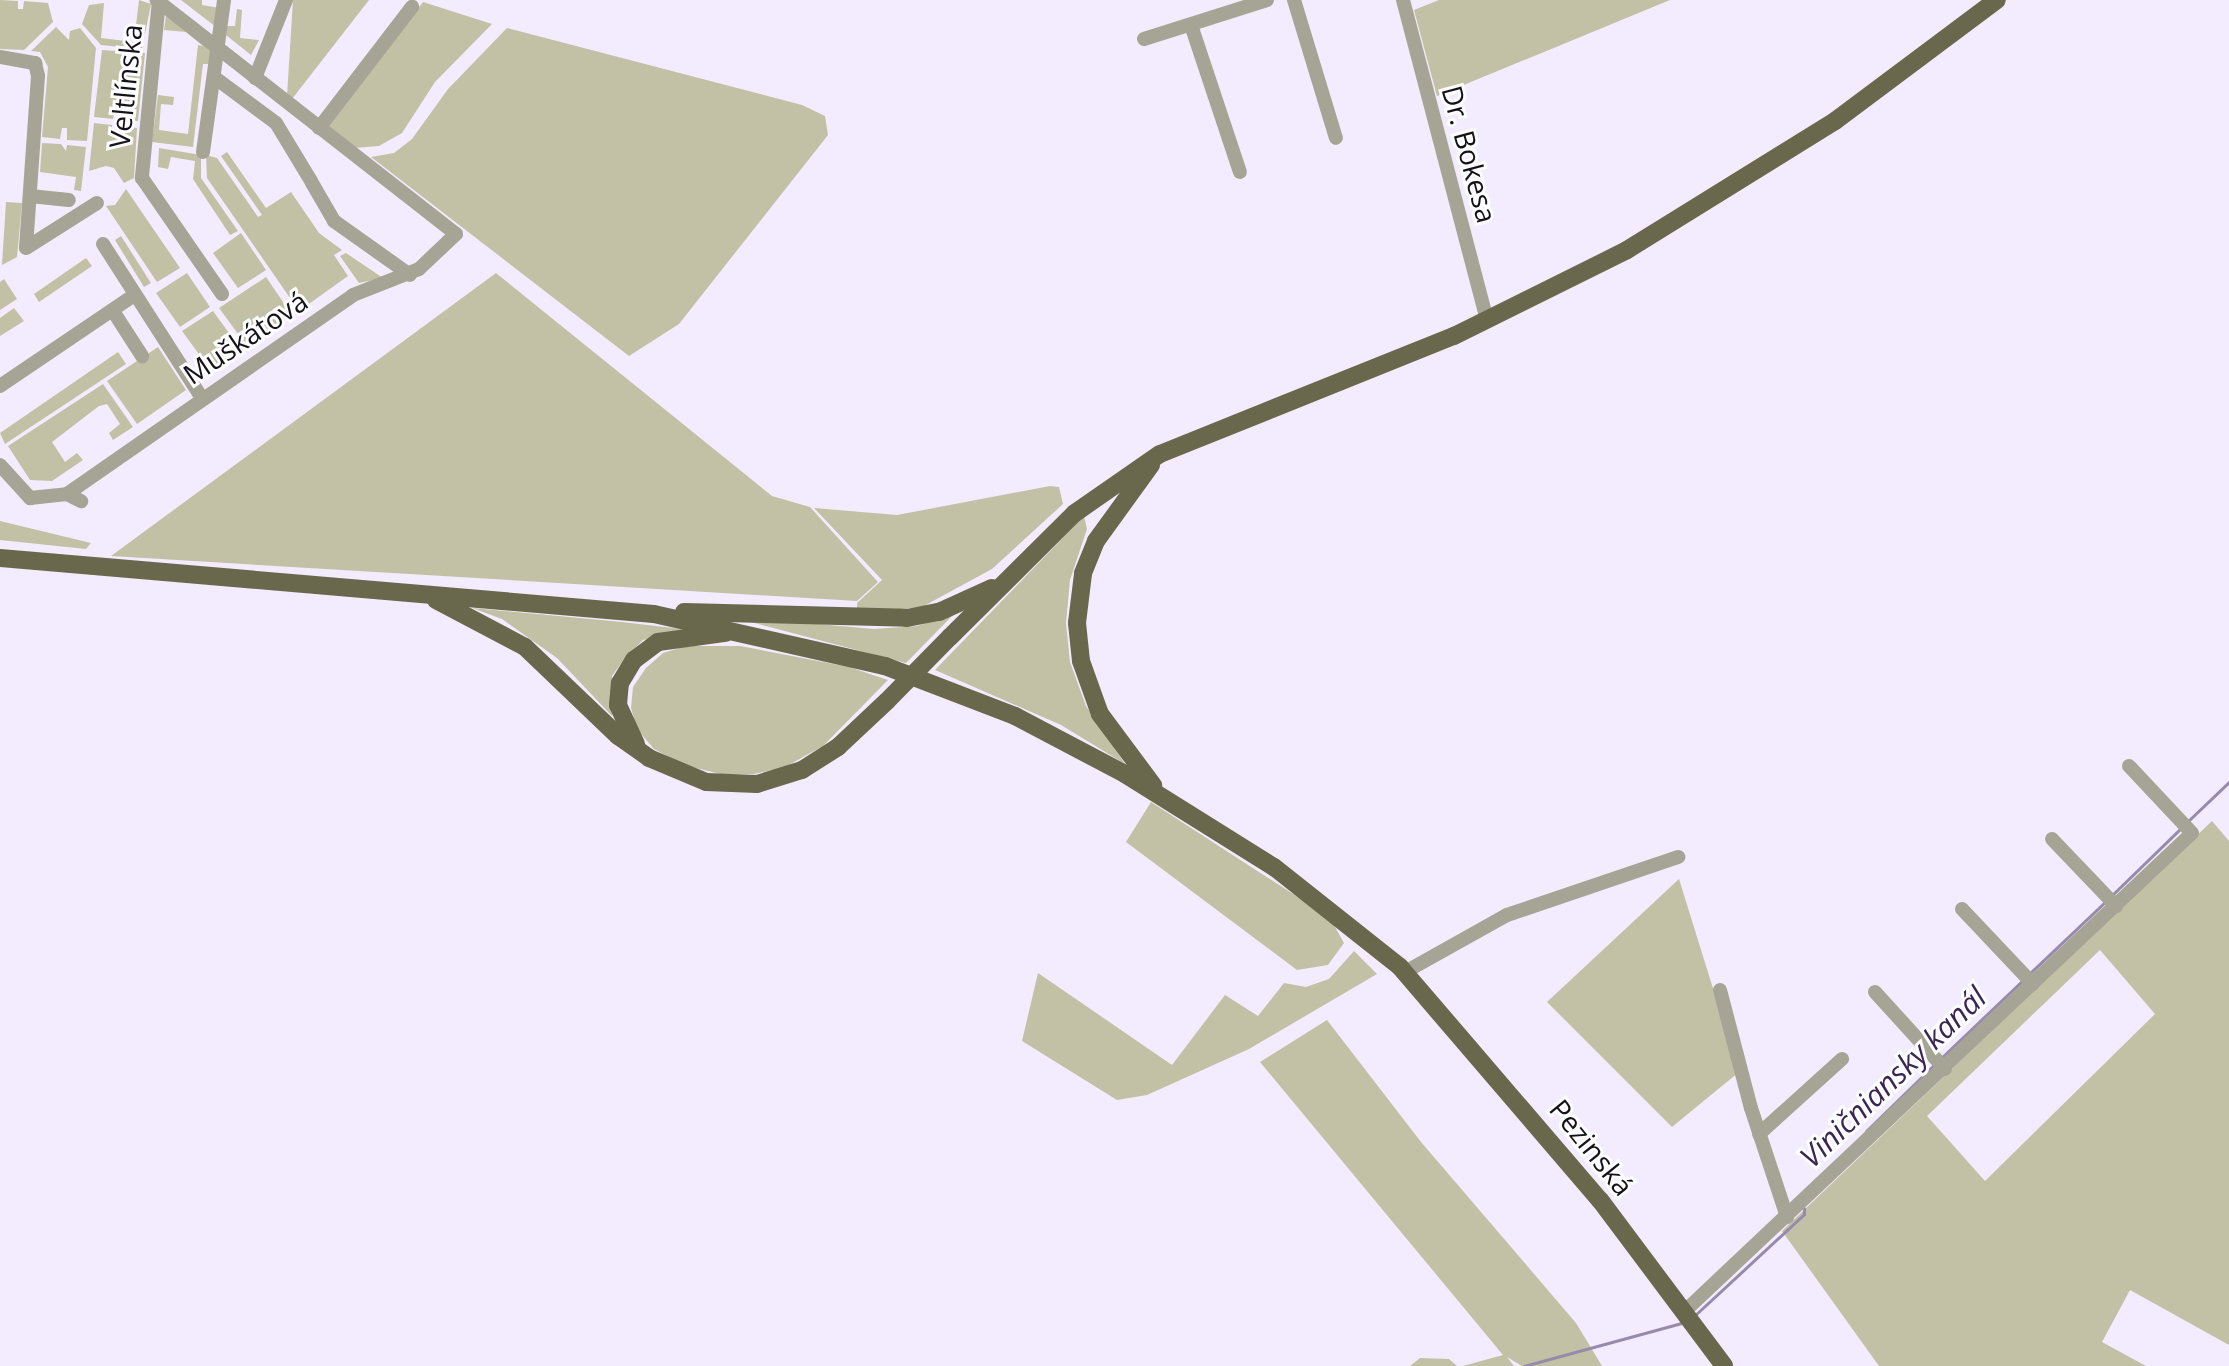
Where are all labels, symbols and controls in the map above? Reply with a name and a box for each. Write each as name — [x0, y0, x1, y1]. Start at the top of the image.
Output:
street label: Veltlínska — [102, 22, 148, 150]
street label: Dr. Bokesa — [1436, 82, 1504, 226]
street label: Muškátová — [177, 283, 313, 391]
water label: Viničniansky kanál — [1793, 979, 1993, 1175]
street label: Pezinská — [1543, 1092, 1641, 1202]

